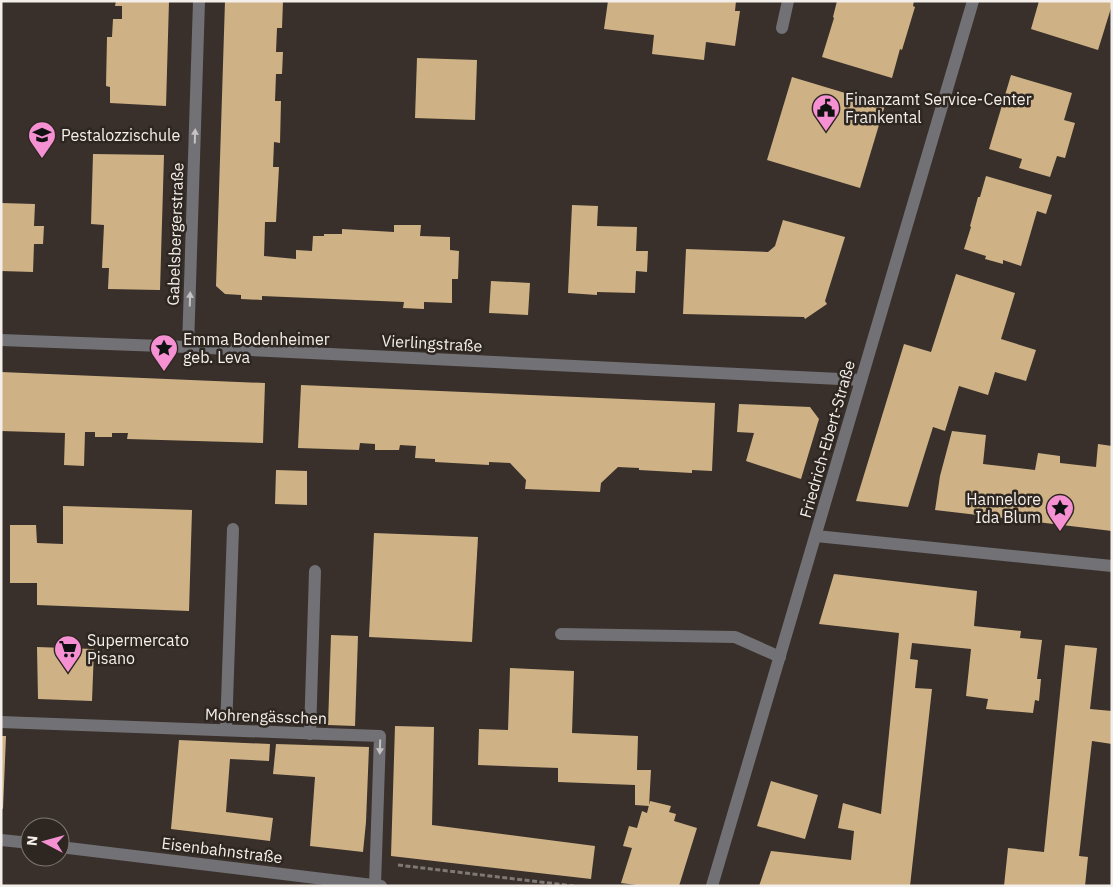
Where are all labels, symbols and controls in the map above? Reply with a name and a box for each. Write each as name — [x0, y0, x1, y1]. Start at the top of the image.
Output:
place label: Finanzamt Service-Center Frankental — [845, 89, 1032, 127]
public building icon: Finanzamt Service-Center Frankental — [811, 93, 841, 132]
school or university icon: Pestalozzischule — [27, 120, 57, 159]
place label: Pestalozzischule — [61, 125, 180, 145]
one-way arrow — [191, 128, 199, 144]
street label: Gabelsbergerstraße — [163, 162, 187, 306]
one-way arrow — [186, 290, 194, 306]
place label: Emma Bodenheimer geb. Leva — [183, 329, 330, 367]
street label: Vierlingstraße — [381, 330, 483, 356]
place icon: Emma Bodenheimer geb. Leva — [149, 333, 179, 372]
street label: Friedrich-Ebert-Straße — [795, 358, 859, 520]
place label: Hannelore Ida Blum — [966, 489, 1041, 527]
place icon: Hannelore Ida Blum — [1045, 493, 1075, 532]
place label: Supermercato Pisano — [87, 630, 189, 668]
supermarket icon: Supermercato Pisano — [53, 634, 83, 673]
street label: Mohrengässchen — [205, 704, 327, 728]
one-way arrow — [375, 739, 383, 755]
north arrow — [20, 817, 70, 867]
street label: Eisenbahnstraße — [160, 833, 284, 867]
text: N — [23, 835, 42, 847]

